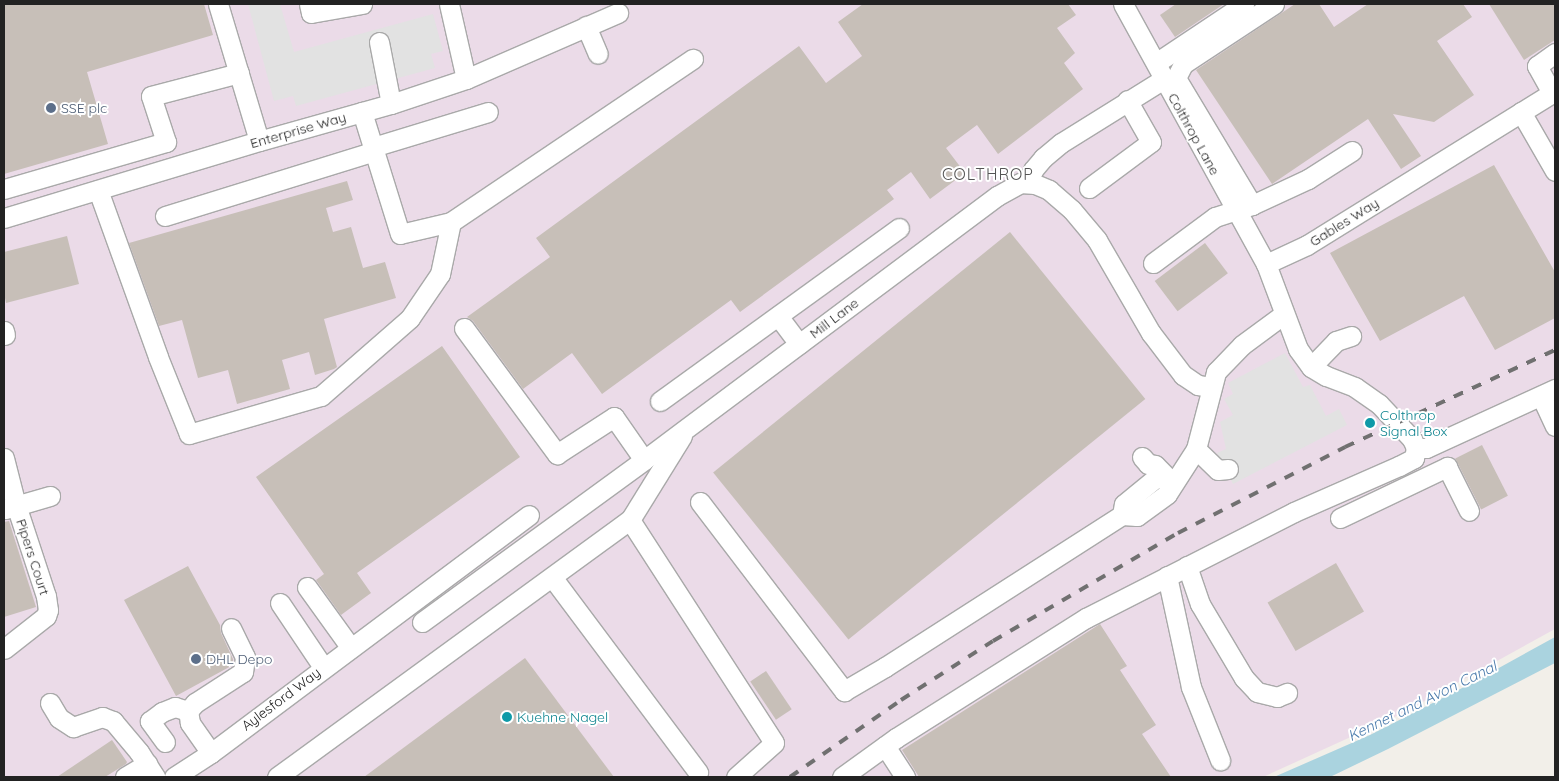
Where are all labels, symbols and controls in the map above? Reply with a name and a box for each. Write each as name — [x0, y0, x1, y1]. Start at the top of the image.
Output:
street label: Colthrop Lane — [1165, 90, 1223, 178]
place label: SSE plc — [61, 100, 107, 116]
marker: SSE plc — [45, 102, 57, 114]
street label: Enterprise Way — [248, 108, 348, 152]
district label: COLTHROP — [941, 164, 1035, 184]
street label: Gables Way — [1306, 194, 1382, 250]
street label: Mill Lane — [806, 294, 862, 342]
place label: Colthrop Signal Box — [1380, 407, 1447, 440]
marker: Colthrop Signal Box — [1364, 417, 1376, 429]
street label: Pipers Court — [13, 517, 53, 597]
place label: DHL Depo — [206, 651, 272, 667]
marker: DHL Depo — [190, 653, 202, 665]
water label: Kennet and Avon Canal — [1345, 657, 1499, 745]
street label: Aylesford Way — [238, 664, 324, 734]
place label: Kuehne Nagel — [517, 709, 608, 725]
marker: Kuehne Nagel — [501, 711, 513, 723]

